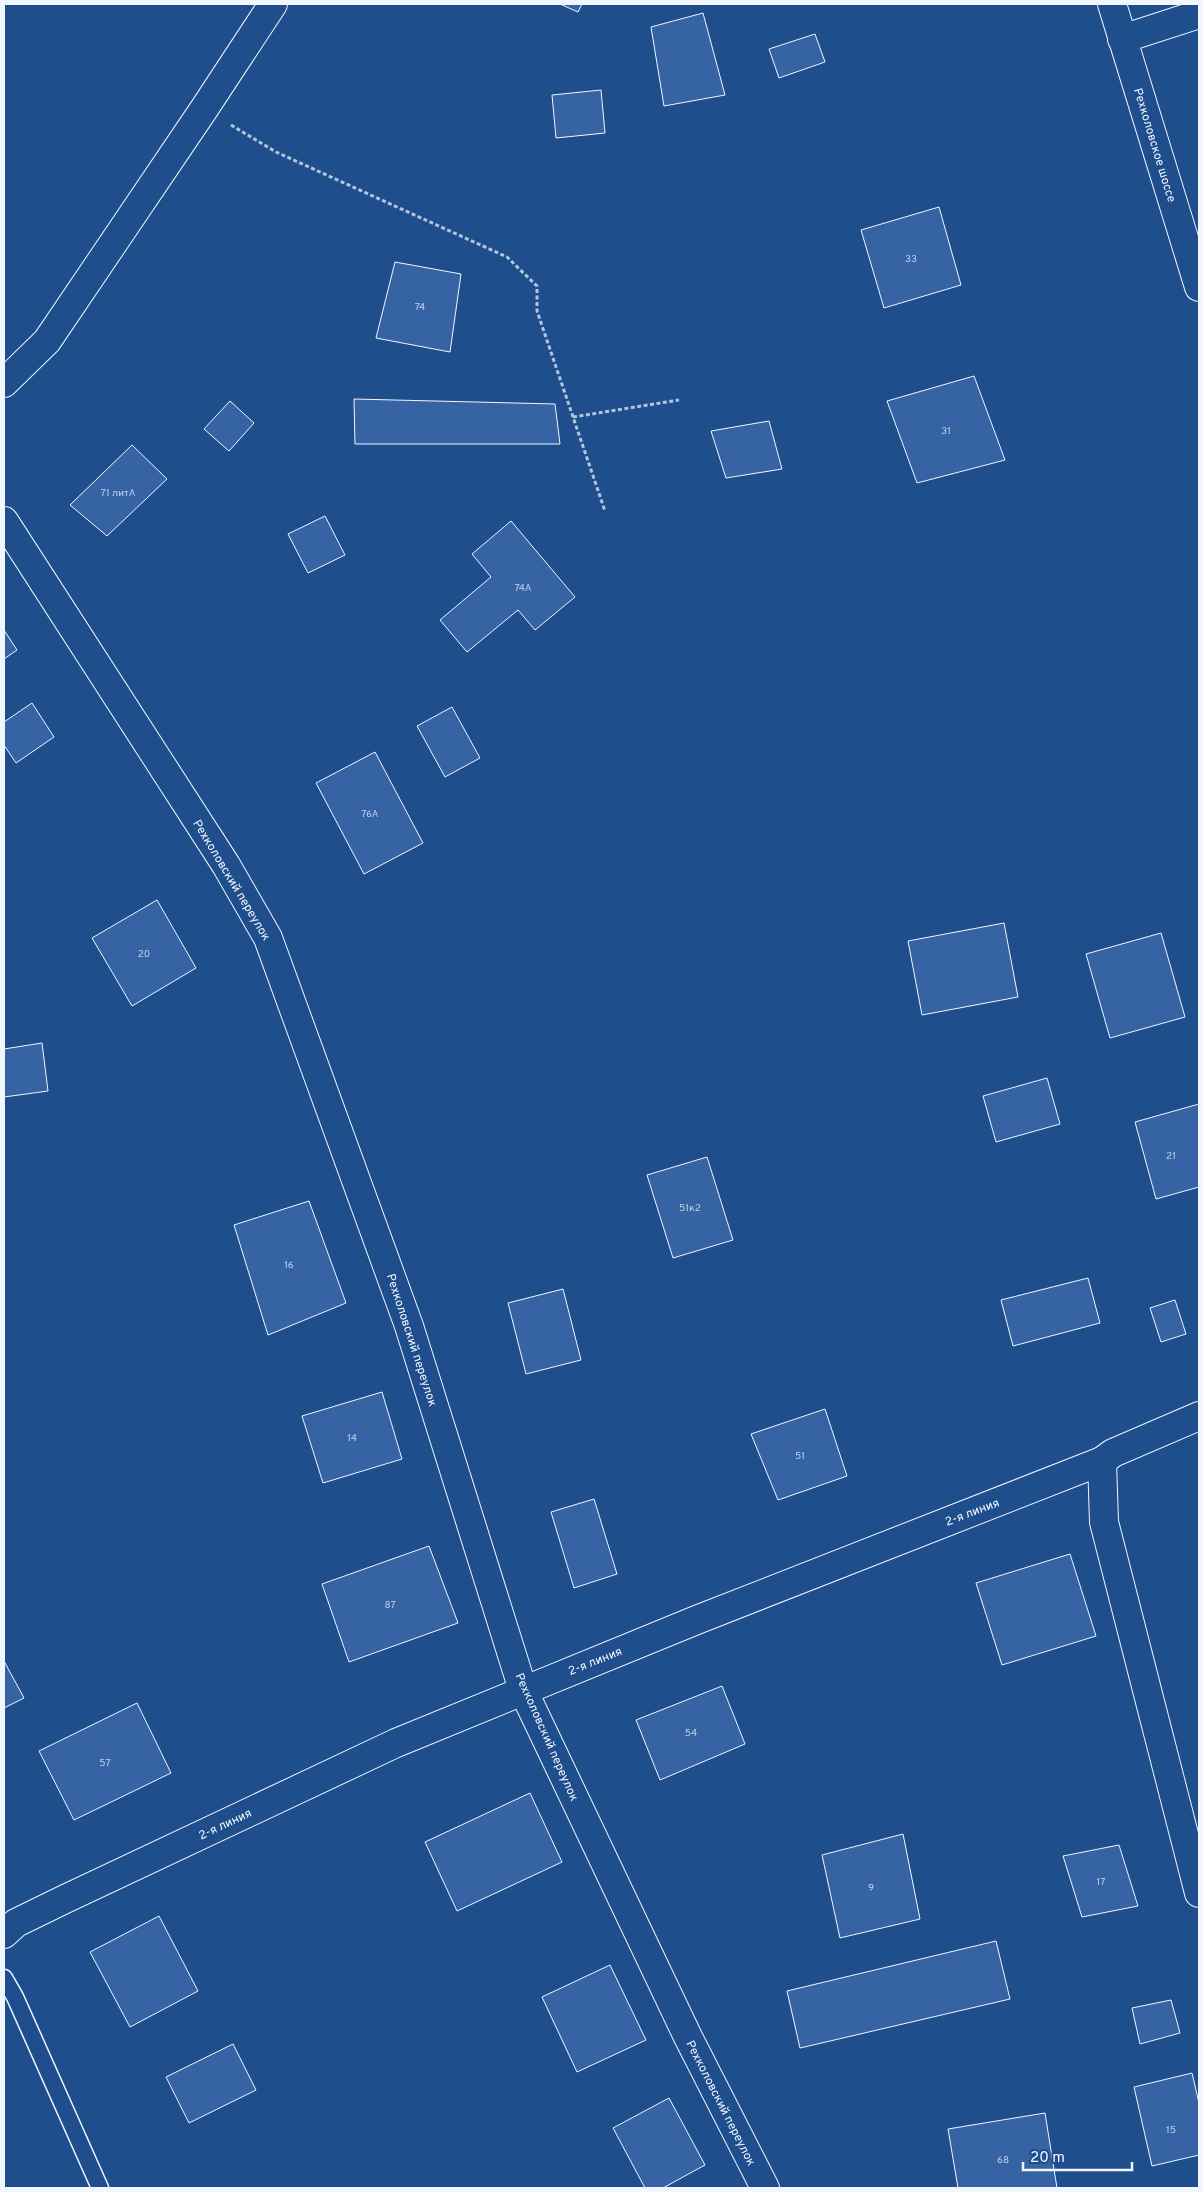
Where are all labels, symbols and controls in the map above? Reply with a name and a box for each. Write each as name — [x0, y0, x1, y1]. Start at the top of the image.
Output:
street label: Рехколовское шоссе — [1129, 86, 1179, 204]
house number: 33 — [905, 253, 917, 266]
house number: 74 — [415, 301, 425, 314]
house number: 31 — [941, 425, 951, 438]
house number: 71 литА — [101, 487, 136, 500]
house number: 74А — [514, 582, 532, 595]
house number: 76А — [361, 808, 379, 821]
street label: Рехколовский переулок — [189, 817, 274, 944]
house number: 20 — [138, 948, 150, 961]
house number: 21 — [1166, 1150, 1176, 1163]
house number: 51к2 — [679, 1202, 701, 1215]
house number: 16 — [284, 1259, 294, 1272]
street label: Рехколовский переулок — [382, 1272, 440, 1409]
house number: 14 — [347, 1432, 357, 1445]
house number: 51 — [795, 1450, 805, 1463]
street label: 2-я линия — [943, 1495, 1002, 1531]
house number: 87 — [384, 1599, 396, 1612]
street label: 2-я линия — [566, 1644, 625, 1680]
street label: Рехколовский переулок — [511, 1671, 582, 1804]
house number: 54 — [685, 1727, 697, 1740]
house number: 57 — [99, 1757, 111, 1770]
street label: 2-я линия — [196, 1806, 255, 1844]
house number: 17 — [1097, 1876, 1105, 1889]
house number: 9 — [868, 1882, 874, 1895]
street label: Рехколовский переулок — [682, 2038, 759, 2169]
house number: 15 — [1166, 2124, 1176, 2137]
scale bar — [1023, 2140, 1132, 2172]
text: 20 m — [1030, 2149, 1065, 2168]
house number: 68 — [997, 2154, 1009, 2167]

